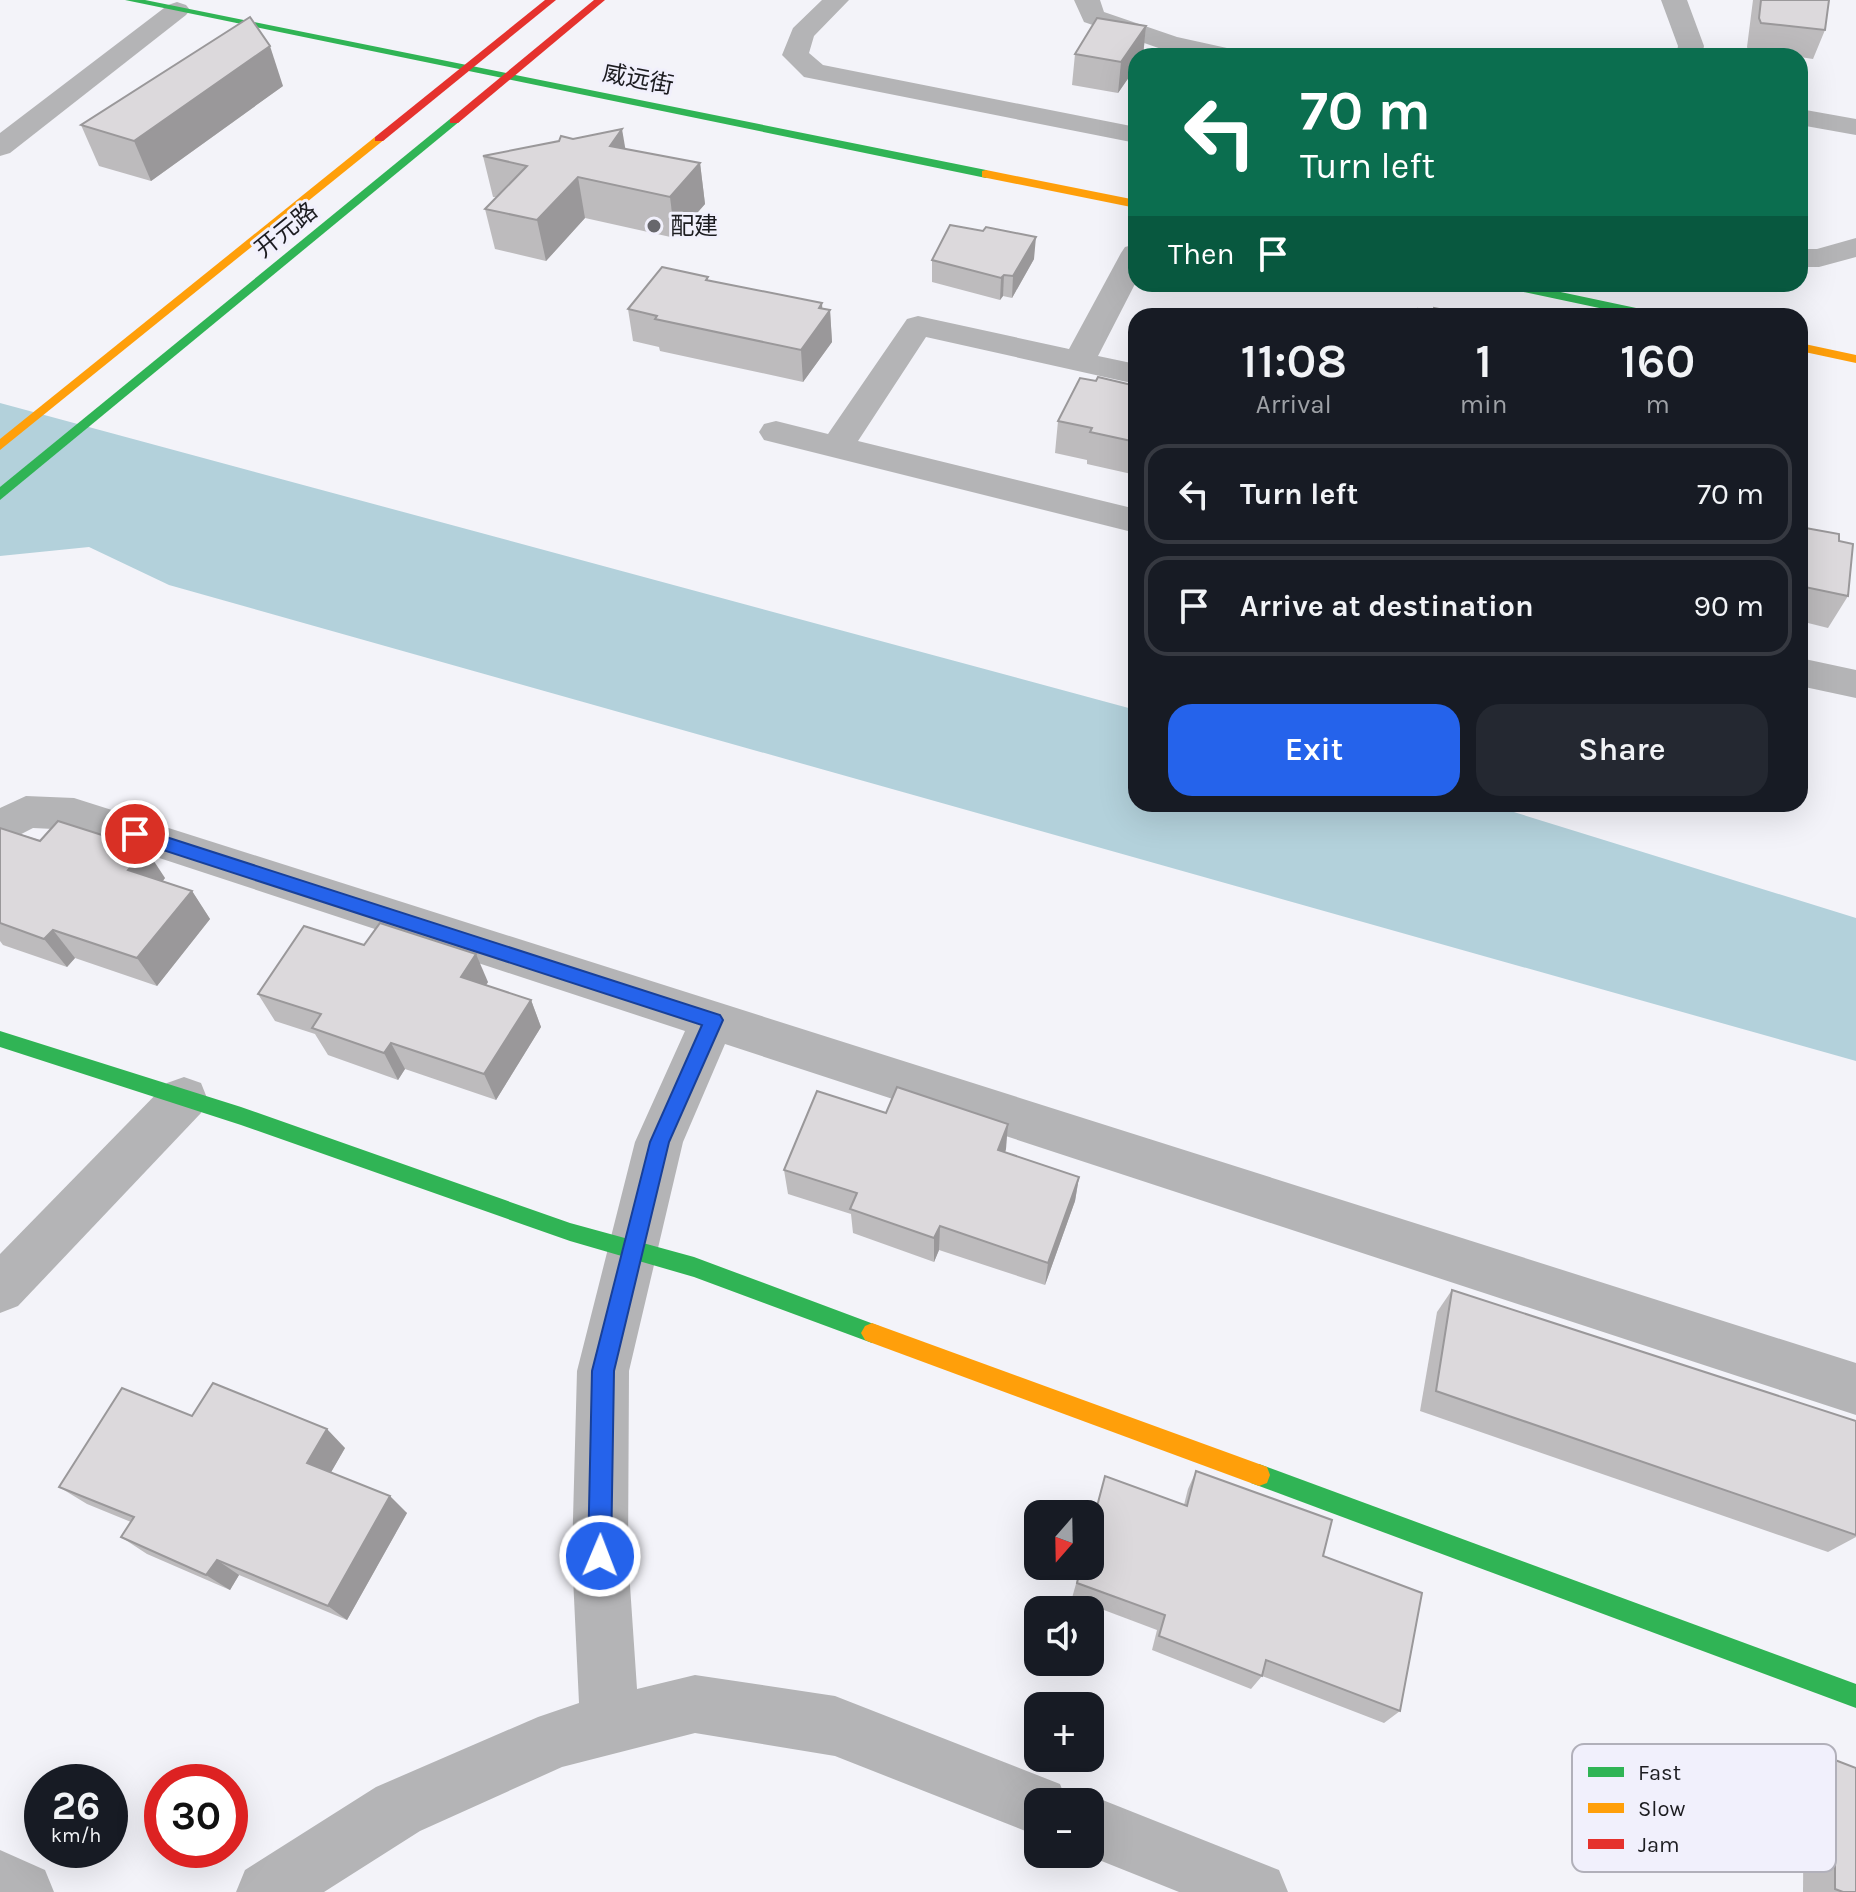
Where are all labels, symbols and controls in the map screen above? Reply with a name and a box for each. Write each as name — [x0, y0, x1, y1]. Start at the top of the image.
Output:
street label: 威远街 — [600, 58, 676, 100]
text: 70 m — [1300, 78, 1431, 143]
icon: left — [1168, 80, 1272, 184]
text: Turn left — [1300, 145, 1435, 187]
street label: 开元路 — [249, 196, 323, 264]
place label: 配建 — [670, 212, 718, 240]
marker: 配建 — [645, 217, 663, 235]
icon: arrive — [1251, 232, 1295, 276]
text: Then — [1168, 236, 1235, 272]
text: 11:08 — [1241, 333, 1347, 389]
text: 1 — [1475, 333, 1492, 389]
text: 160 — [1620, 333, 1695, 389]
text: Arrival — [1256, 389, 1332, 420]
text: min — [1460, 389, 1507, 420]
text: m — [1646, 389, 1670, 420]
icon: left — [1172, 472, 1216, 516]
text: Turn left — [1240, 476, 1358, 512]
text: 70 m — [1697, 476, 1764, 512]
icon: arrive — [1172, 584, 1216, 628]
text: Arrive at destination — [1240, 588, 1534, 624]
text: 90 m — [1694, 588, 1764, 624]
button: Exit — [1168, 704, 1460, 796]
button: Share — [1476, 704, 1768, 796]
pin — [101, 800, 169, 868]
icon: arrive — [113, 812, 157, 856]
north arrow — [1024, 1500, 1104, 1580]
map controls — [1024, 1500, 1104, 1868]
position arrow — [558, 1514, 642, 1598]
button: sound — [1024, 1596, 1104, 1676]
button: + — [1024, 1692, 1104, 1772]
legend — [1572, 1744, 1836, 1872]
text: Fast — [1638, 1760, 1681, 1786]
speed limit sign: 30 — [144, 1764, 248, 1868]
text: 26 — [52, 1782, 100, 1829]
button: − — [1024, 1788, 1104, 1868]
text: Slow — [1638, 1796, 1685, 1822]
text: km/h — [51, 1824, 101, 1847]
text: Jam — [1638, 1832, 1680, 1858]

